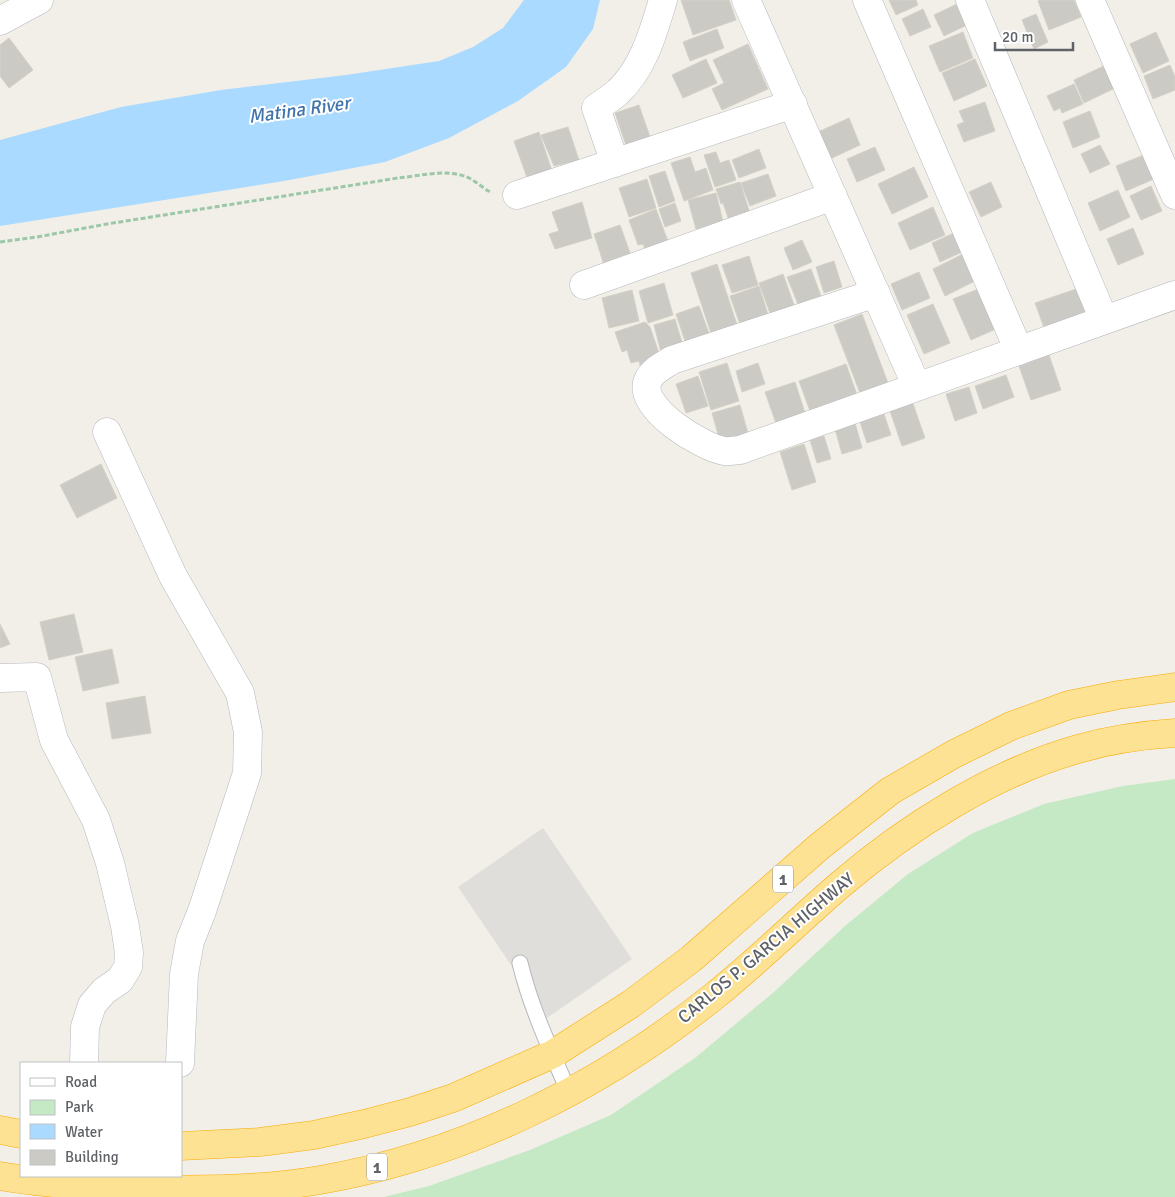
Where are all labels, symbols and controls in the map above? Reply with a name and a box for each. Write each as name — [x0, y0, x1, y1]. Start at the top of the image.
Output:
scale bar — [995, 20, 1072, 52]
text: 20 m — [1002, 28, 1033, 46]
water label: Matina River — [247, 91, 354, 129]
road number: 1 — [773, 866, 793, 892]
street label: CARLOS P. GARCIA HIGHWAY — [673, 868, 859, 1028]
legend — [20, 1062, 182, 1177]
text: Road — [65, 1073, 97, 1091]
text: Park — [65, 1098, 94, 1116]
text: Water — [65, 1123, 103, 1141]
text: Building — [65, 1148, 119, 1166]
road number: 1 — [367, 1154, 387, 1180]

